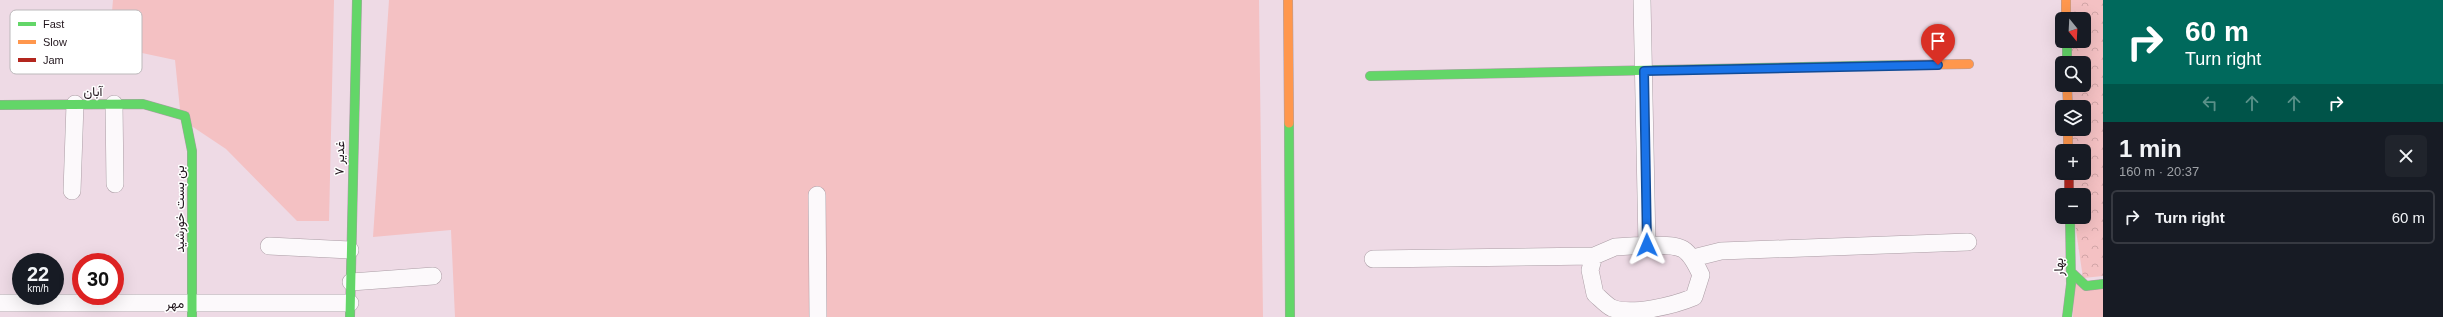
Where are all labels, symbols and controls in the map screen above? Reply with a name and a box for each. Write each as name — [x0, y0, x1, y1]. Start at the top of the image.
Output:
legend — [10, 10, 142, 74]
north arrow — [2055, 12, 2091, 48]
map controls — [2055, 12, 2091, 224]
icon: right — [2119, 16, 2171, 68]
text: 60 m — [2185, 16, 2249, 47]
text: Fast — [43, 18, 64, 30]
pin — [1921, 24, 1955, 65]
icon: arrive — [1927, 30, 1949, 52]
text: Slow — [43, 36, 67, 48]
text: Turn right — [2185, 49, 2261, 69]
text: Jam — [43, 54, 64, 66]
button: search — [2055, 56, 2091, 92]
street label: آبان — [83, 84, 104, 100]
icon: left — [2199, 92, 2221, 114]
icon: ahead — [2241, 92, 2263, 114]
icon: ahead — [2283, 92, 2305, 114]
icon: right — [2325, 92, 2347, 114]
button: layers — [2055, 100, 2091, 136]
text: 1 min — [2119, 135, 2182, 162]
button: close — [2385, 135, 2427, 177]
street label: غدیر ۷ — [331, 140, 349, 176]
button: + — [2055, 144, 2091, 180]
text: 160 m · 20:37 — [2119, 164, 2199, 179]
street label: بن بست خورشید — [172, 165, 188, 253]
button: − — [2055, 188, 2091, 224]
icon: right — [2121, 206, 2143, 228]
text: Turn right — [2155, 209, 2225, 226]
text: 60 m — [2392, 209, 2425, 226]
position arrow — [1626, 224, 1668, 266]
speed limit sign: 30 — [72, 253, 124, 305]
street label: بهار — [2051, 258, 2067, 277]
text: 22 — [27, 263, 49, 285]
text: km/h — [27, 283, 49, 294]
street label: مهر — [165, 296, 184, 312]

